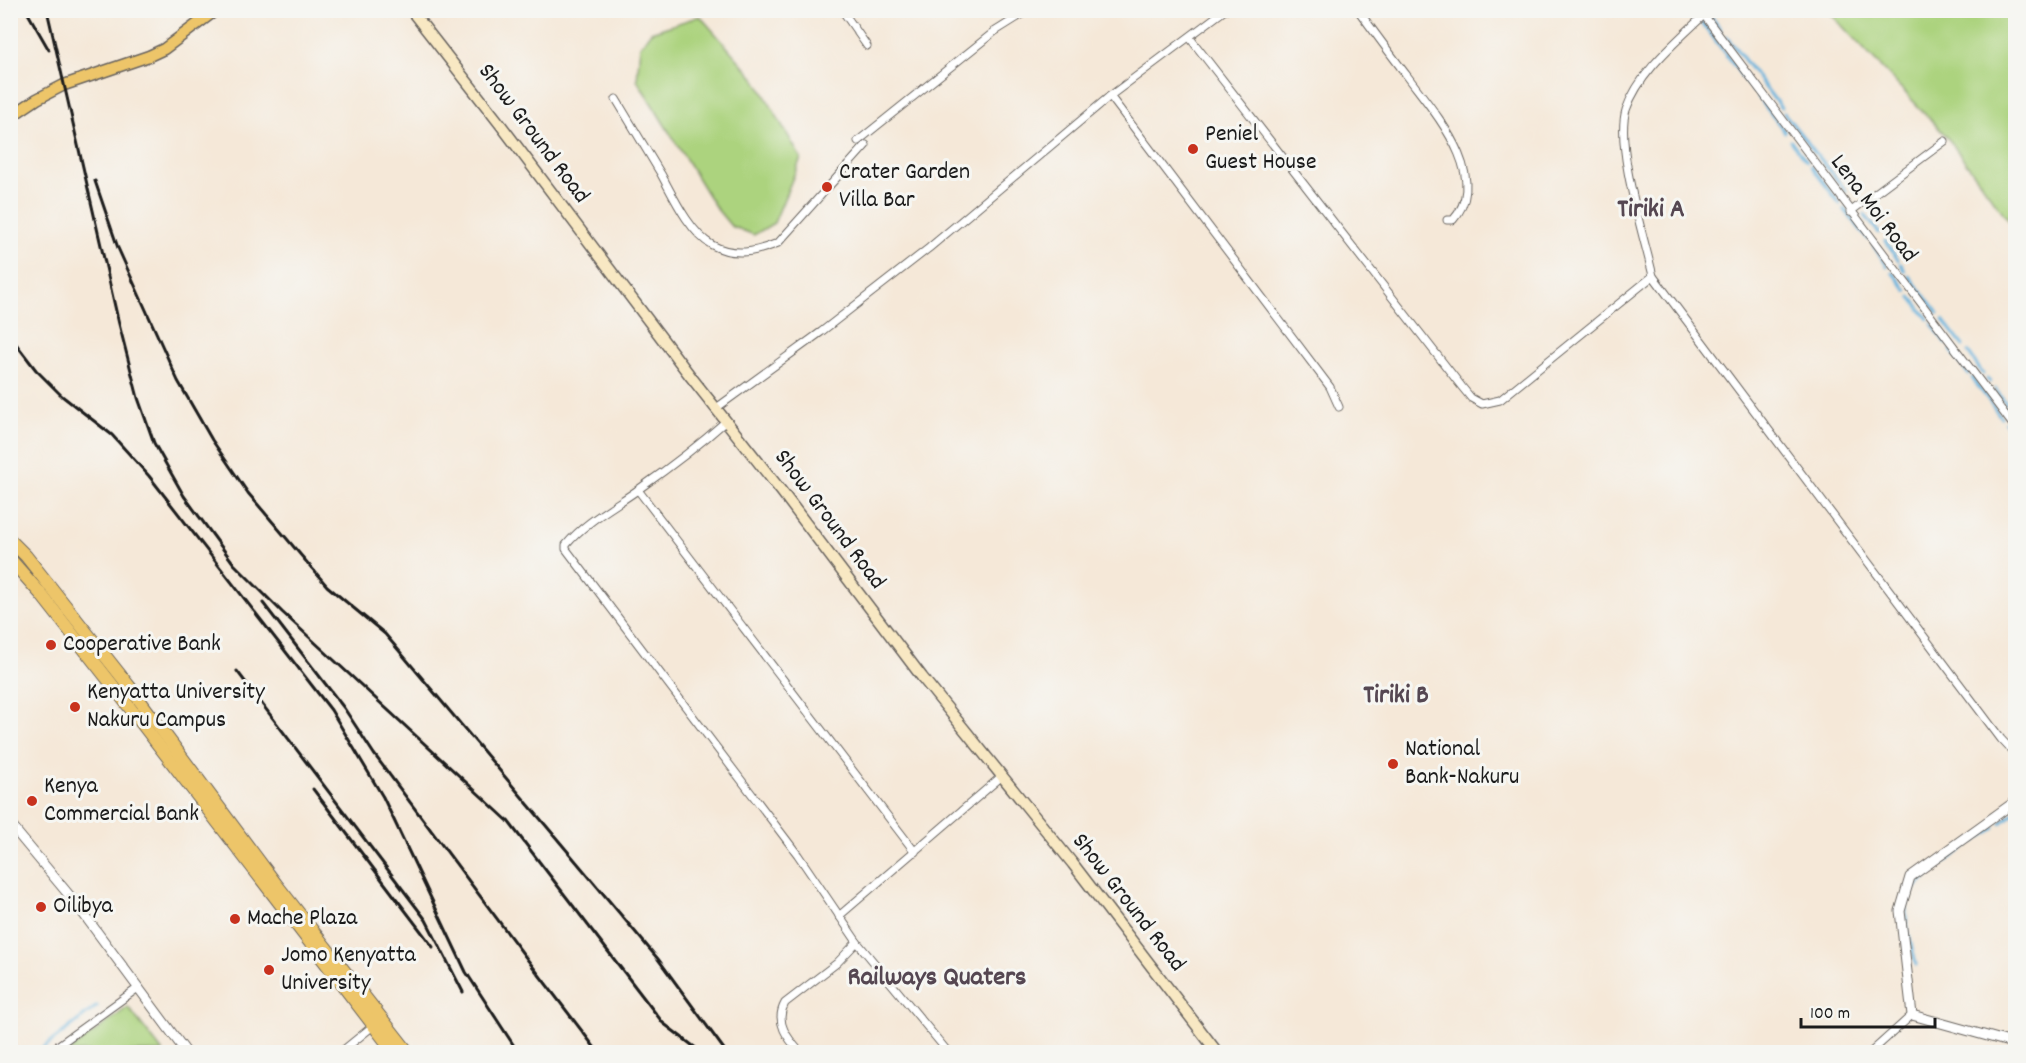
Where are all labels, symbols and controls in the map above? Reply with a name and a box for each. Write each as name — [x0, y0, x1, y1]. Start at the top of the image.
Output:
street label: Show Ground Road — [469, 57, 597, 211]
place label: Peniel Guest House — [1205, 118, 1316, 180]
marker: Peniel Guest House — [1186, 142, 1200, 156]
street label: Lena Moi Road — [1821, 148, 1925, 270]
place label: Crater Garden Villa Bar — [839, 156, 970, 218]
marker: Crater Garden Villa Bar — [820, 180, 834, 194]
district label: Tiriki A — [1617, 191, 1685, 230]
street label: Show Ground Road — [765, 443, 893, 597]
place label: Cooperative Bank — [63, 628, 221, 662]
marker: Cooperative Bank — [44, 638, 58, 652]
place label: Kenyatta University Nakuru Campus — [87, 676, 266, 738]
district label: Tiriki B — [1363, 677, 1429, 716]
marker: Kenyatta University Nakuru Campus — [68, 700, 82, 714]
place label: National Bank-Nakuru — [1405, 733, 1519, 795]
marker: National Bank-Nakuru — [1386, 757, 1400, 771]
place label: Kenya Commercial Bank — [44, 770, 199, 832]
marker: Kenya Commercial Bank — [25, 794, 39, 808]
street label: Show Ground Road — [1063, 826, 1193, 980]
place label: Oilibya — [53, 890, 113, 924]
marker: Oilibya — [34, 900, 48, 914]
place label: Mache Plaza — [247, 902, 358, 936]
marker: Mache Plaza — [228, 912, 242, 926]
place label: Jomo Kenyatta University — [281, 939, 417, 1001]
district label: Railways Quaters — [848, 959, 1026, 998]
marker: Jomo Kenyatta University — [262, 963, 276, 977]
scale bar — [1801, 991, 1934, 1029]
text: 100 m — [1810, 1002, 1850, 1027]

